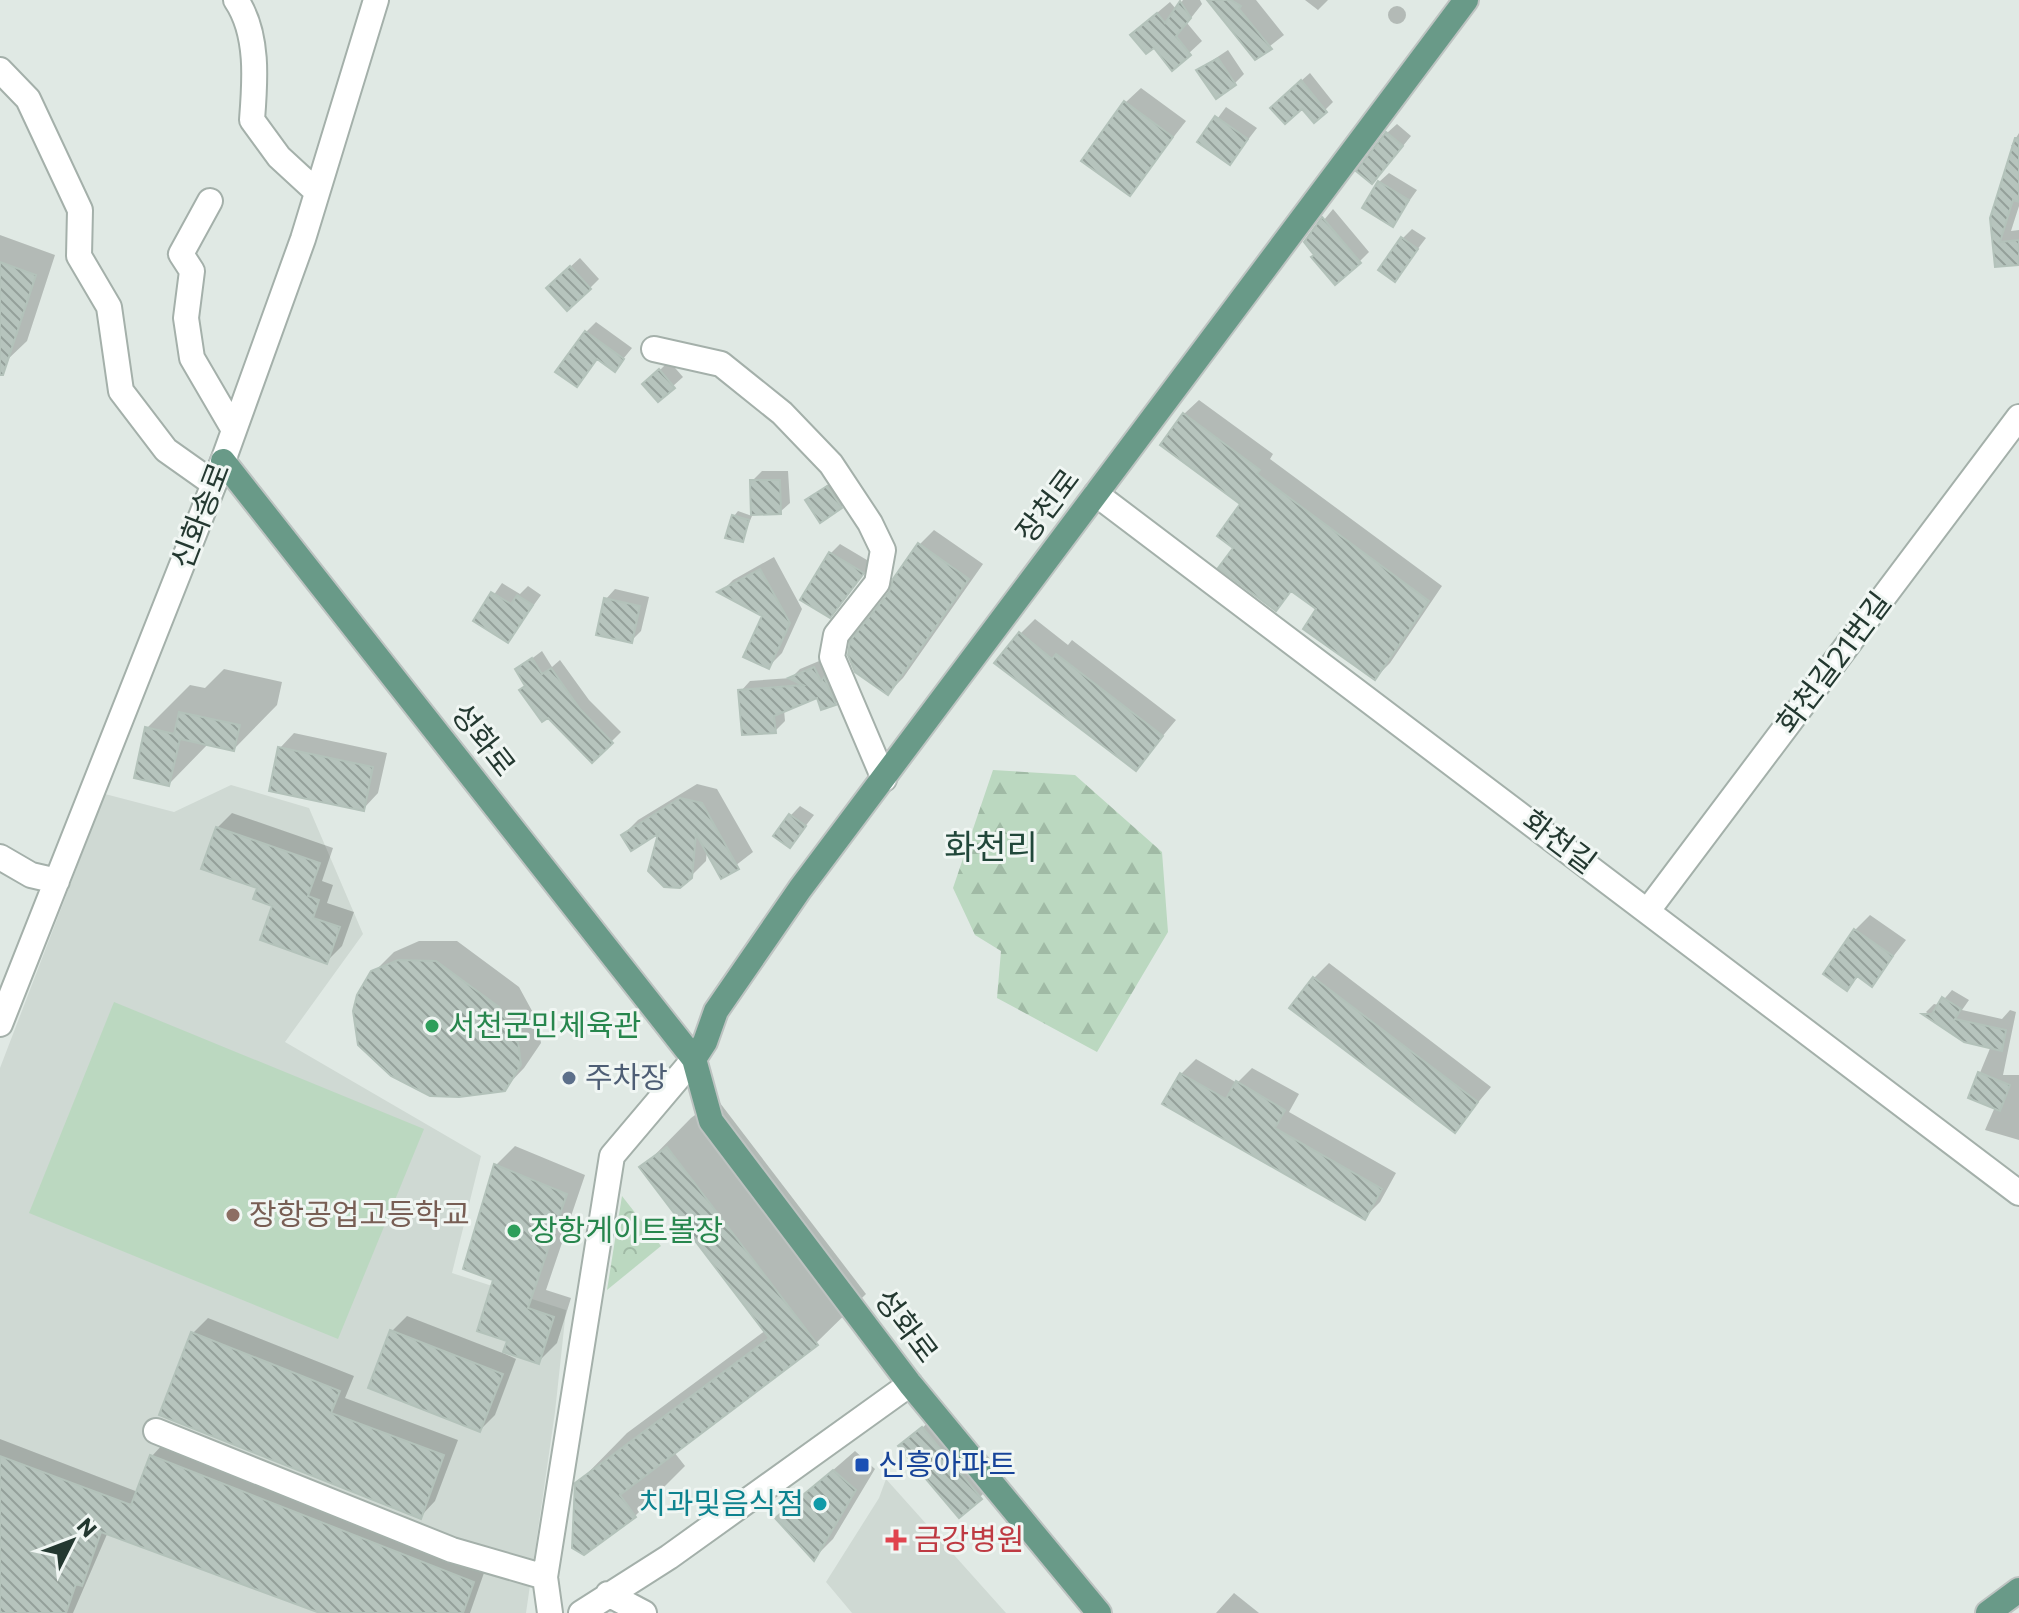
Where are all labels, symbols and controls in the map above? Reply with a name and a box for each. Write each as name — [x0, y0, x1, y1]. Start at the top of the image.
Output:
street label: 신화송로 — [162, 457, 236, 573]
street label: 장천로 — [1006, 460, 1086, 549]
street label: 화천길21번길 — [1767, 583, 1897, 740]
street label: 성화로 — [445, 694, 525, 782]
street label: 화천길 — [1516, 800, 1605, 880]
district label: 화천리 — [944, 824, 1038, 866]
place label: 서천군민체육관 — [448, 1005, 641, 1042]
marker: 서천군민체육관 — [423, 1017, 441, 1035]
place label: 주차장 — [585, 1057, 668, 1094]
marker: 주차장 — [560, 1069, 578, 1087]
place label: 장항공업고등학교 — [249, 1194, 470, 1231]
marker: 장항공업고등학교 — [224, 1206, 242, 1224]
place label: 장항게이트볼장 — [530, 1210, 723, 1247]
marker: 장항게이트볼장 — [505, 1222, 523, 1240]
street label: 성화로 — [868, 1280, 948, 1369]
place label: 신흥아파트 — [878, 1444, 1016, 1481]
marker: 신흥아파트 — [853, 1456, 871, 1474]
place label: 치과및음식점 — [638, 1483, 804, 1520]
marker: 치과및음식점 — [811, 1495, 829, 1513]
north arrow — [32, 1501, 112, 1581]
text: N — [72, 1512, 103, 1542]
place label: 금강병원 — [914, 1519, 1024, 1556]
marker: 금강병원 — [885, 1529, 907, 1551]

